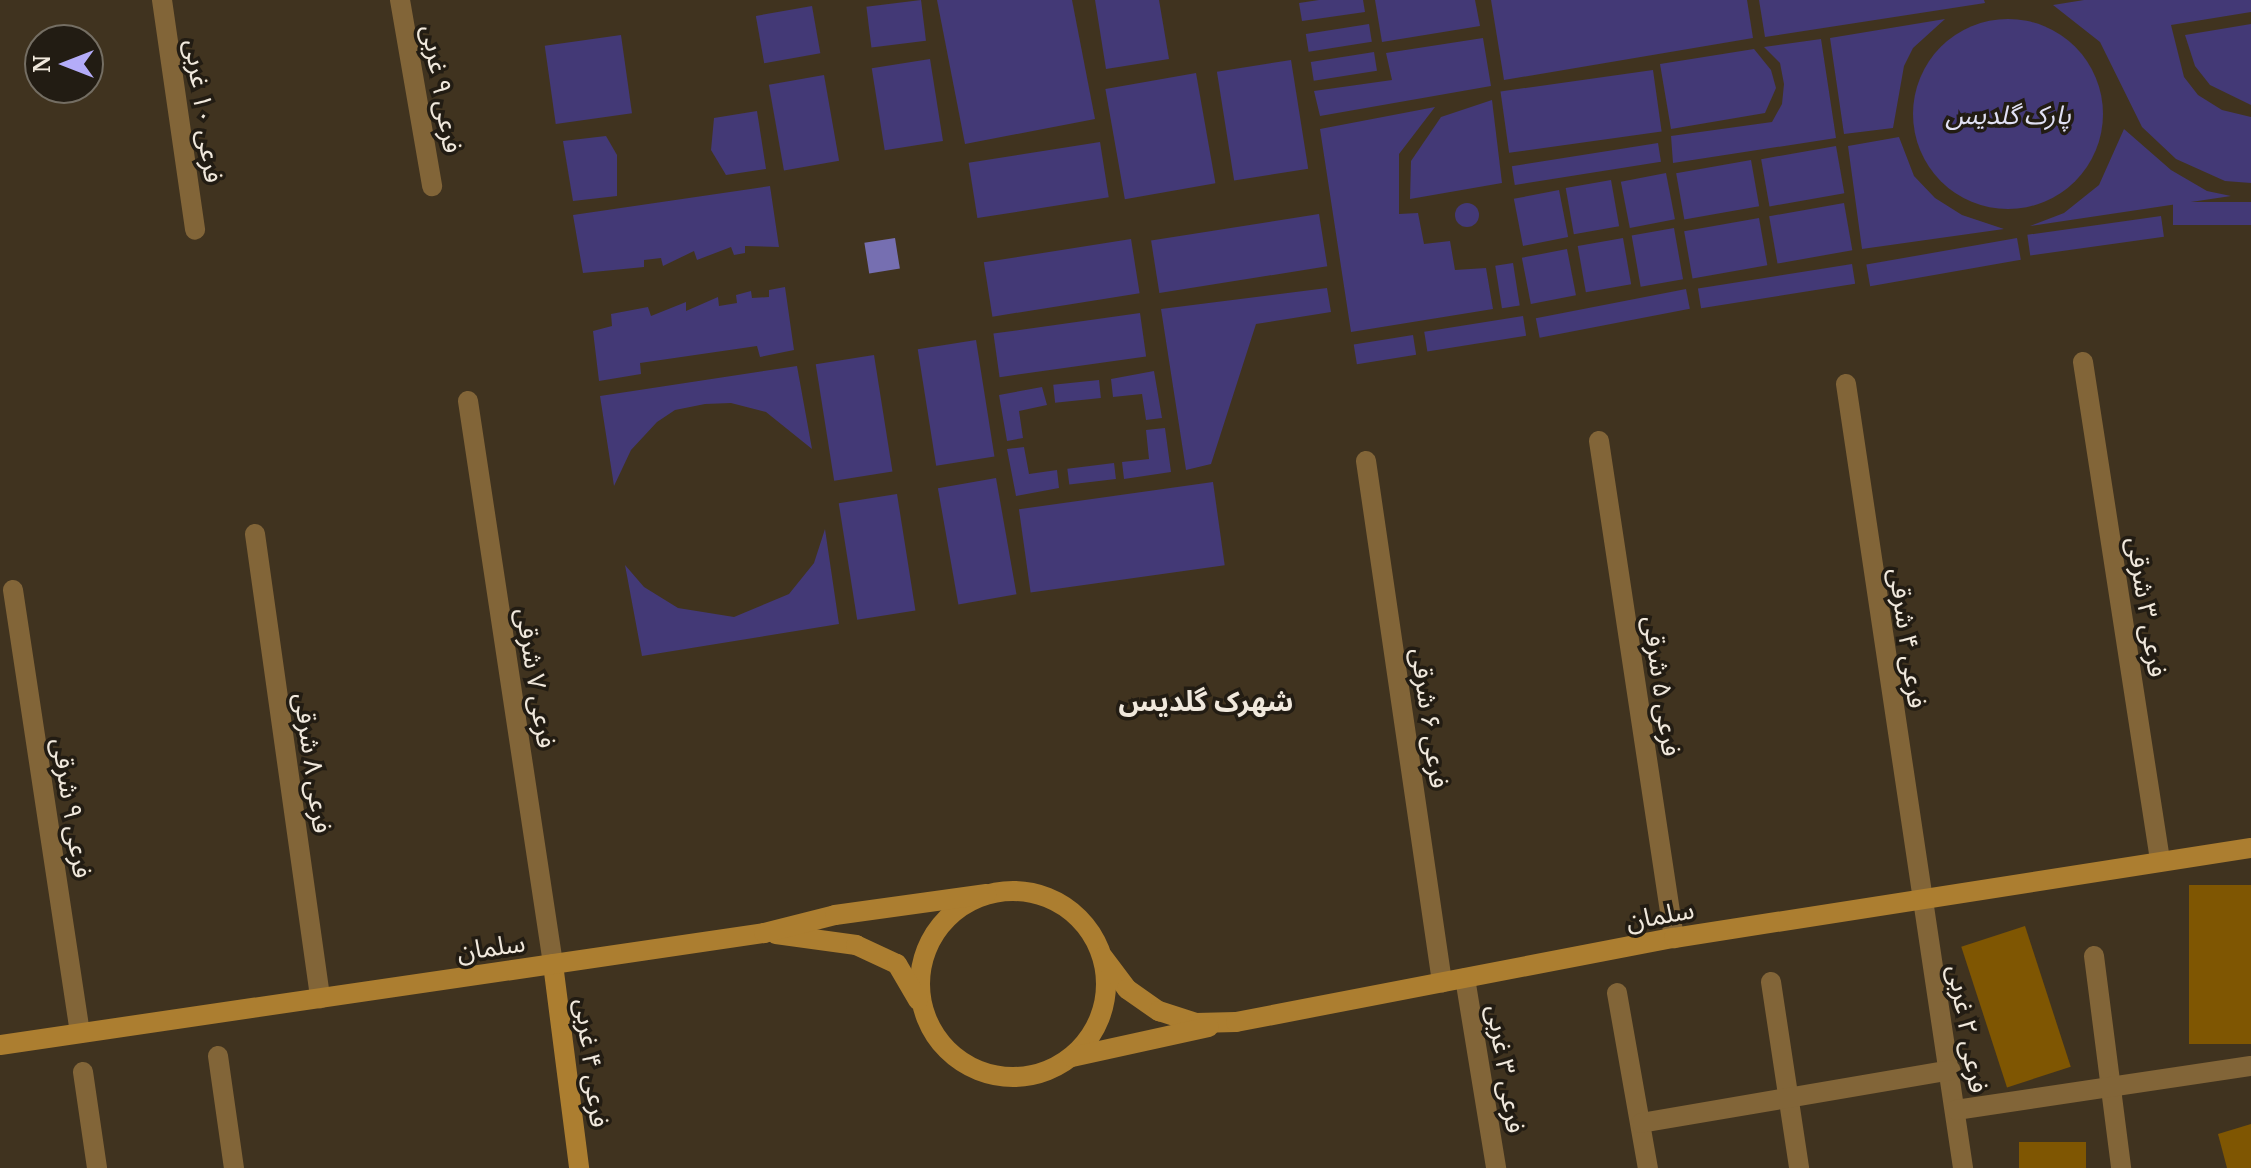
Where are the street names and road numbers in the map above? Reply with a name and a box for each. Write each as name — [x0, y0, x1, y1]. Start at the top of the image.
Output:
street label: فرعی ۹ غربی — [415, 23, 469, 155]
street label: فرعی ۱۰ غربی — [179, 37, 229, 185]
street label: فرعی ۳ شرقی — [2121, 535, 2173, 679]
street label: فرعی ۴ شرقی — [1883, 566, 1933, 710]
street label: فرعی ۷ شرقی — [510, 606, 562, 750]
street label: فرعی ۵ شرقی — [1637, 614, 1687, 758]
street label: فرعی ۶ شرقی — [1405, 646, 1455, 790]
street label: فرعی ۸ شرقی — [288, 691, 338, 835]
street label: فرعی ۹ شرقی — [46, 736, 98, 880]
street label: سلمان — [1624, 894, 1696, 936]
street label: سلمان — [455, 927, 527, 967]
street label: فرعی ۲ غربی — [1941, 963, 1995, 1095]
street label: فرعی ۴ غربی — [569, 997, 615, 1129]
street label: فرعی ۳ غربی — [1480, 1003, 1532, 1135]

